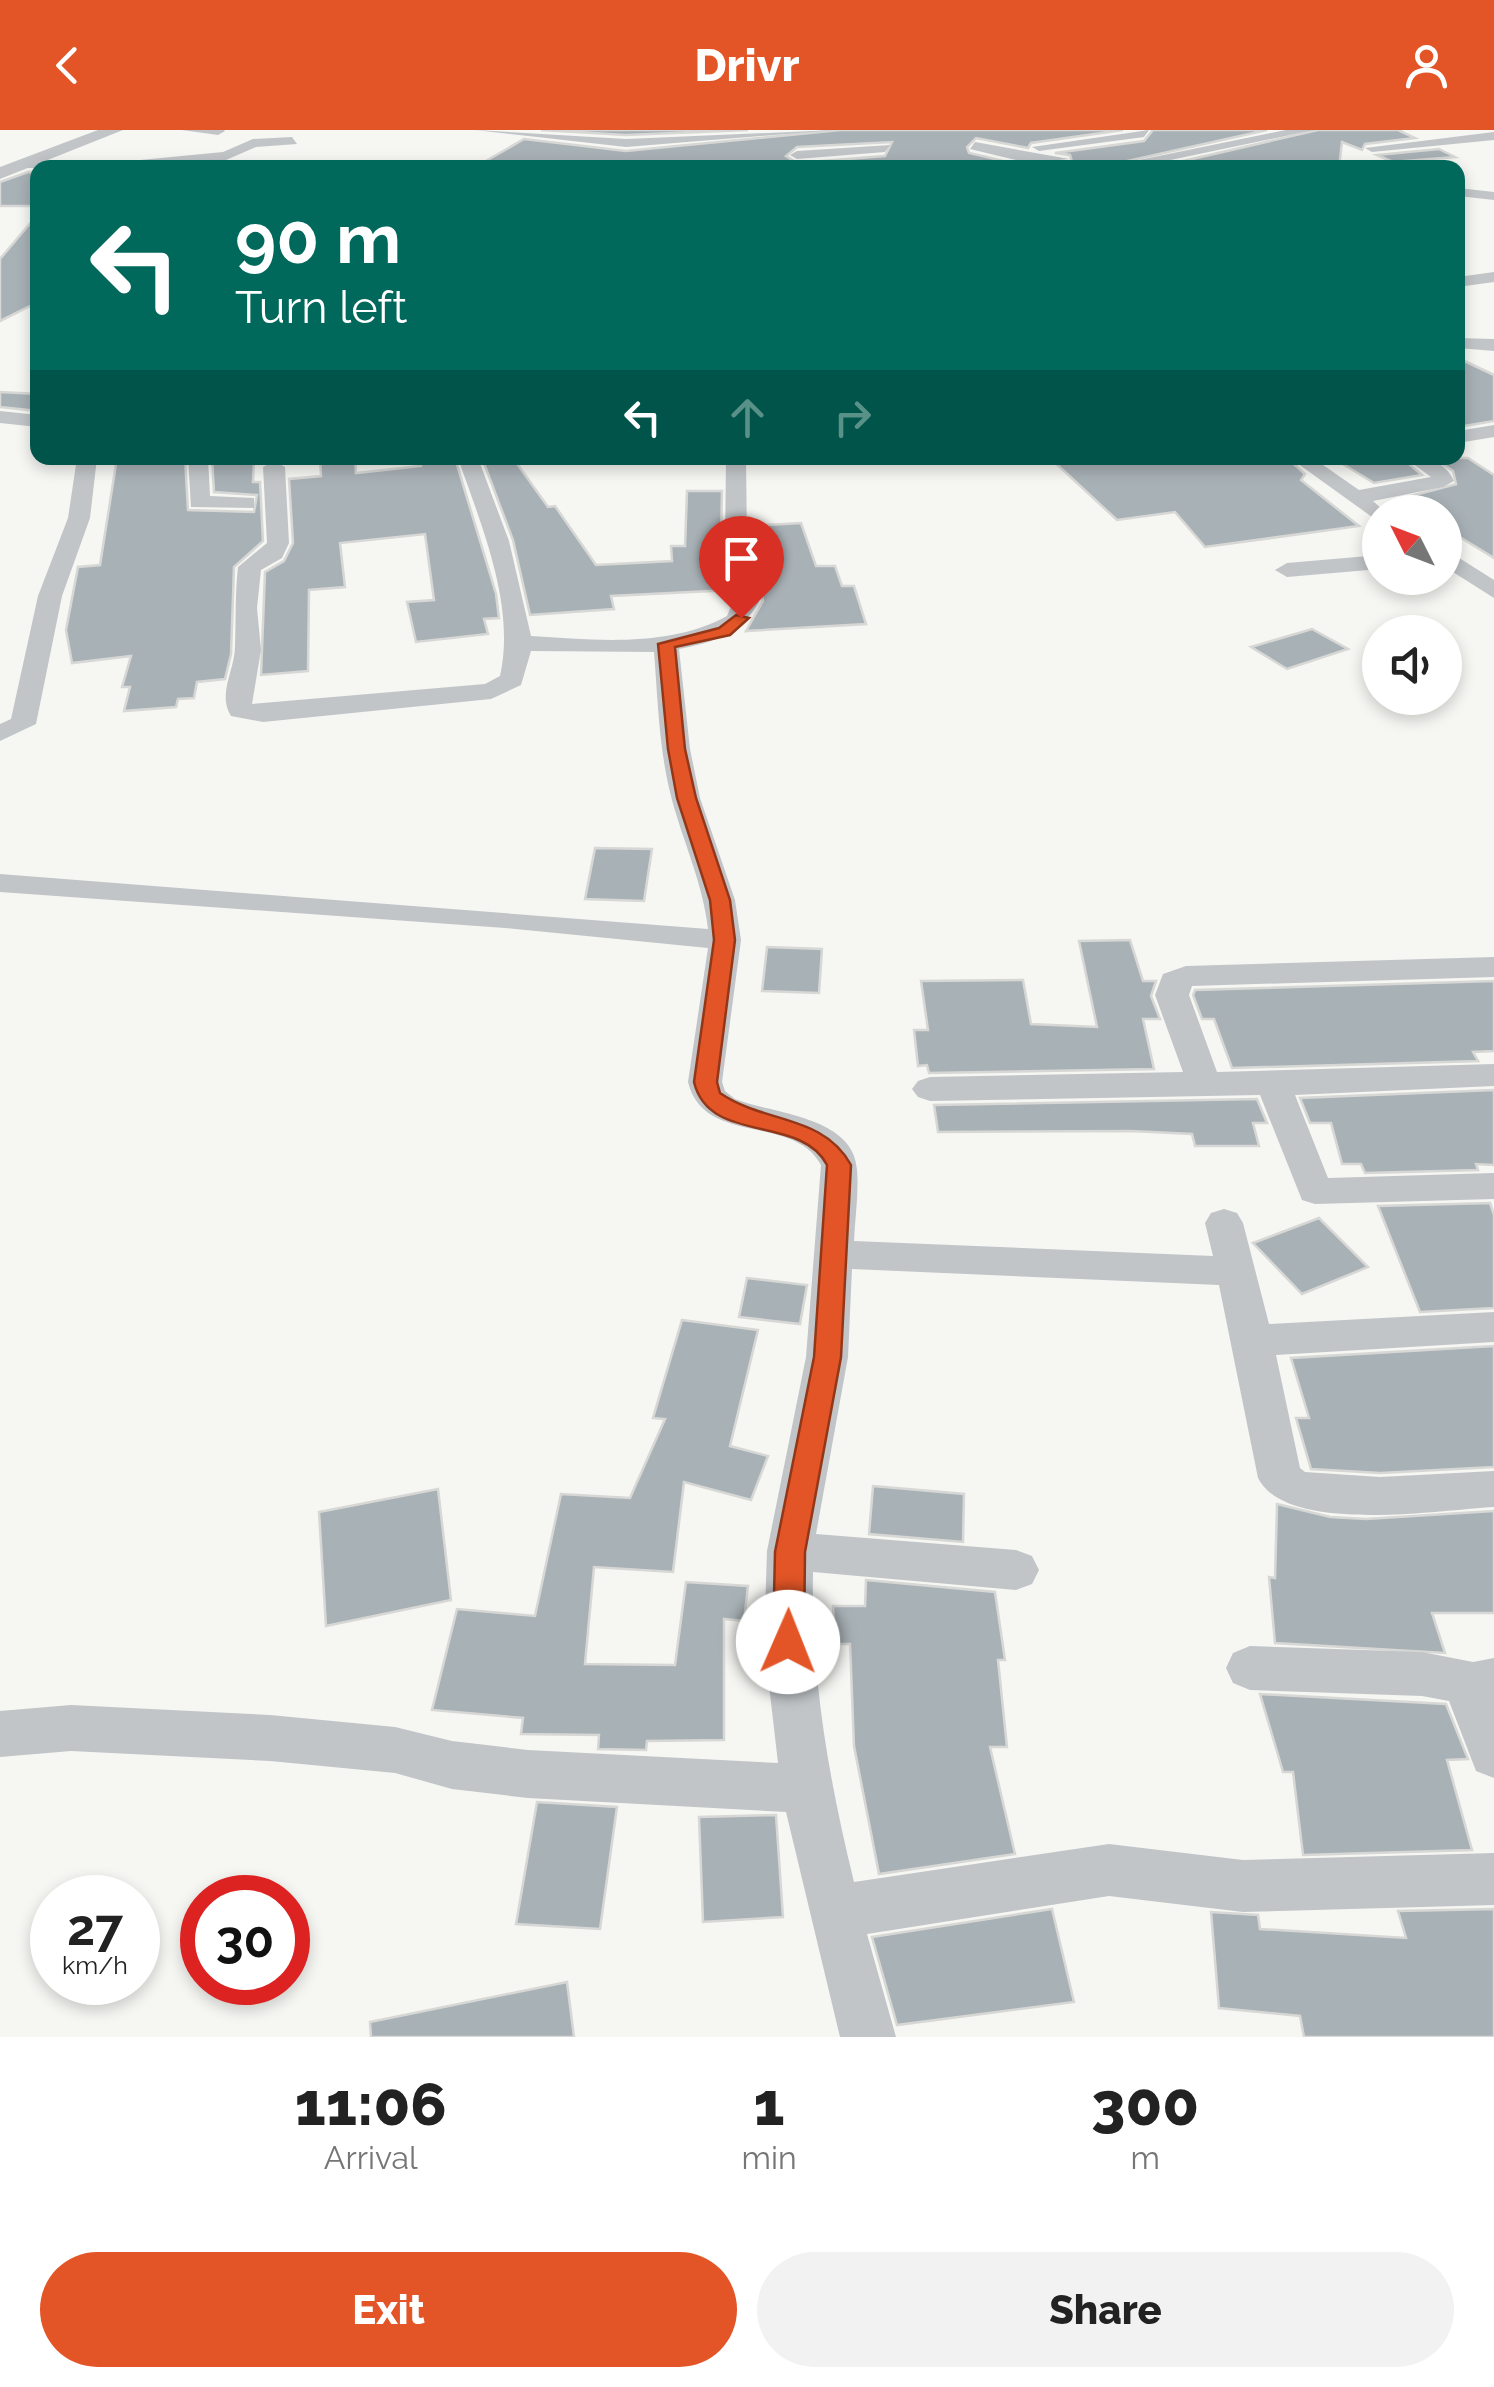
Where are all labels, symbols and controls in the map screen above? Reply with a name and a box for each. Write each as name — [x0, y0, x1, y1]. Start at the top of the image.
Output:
icon: back — [40, 38, 95, 93]
icon: person — [1399, 38, 1454, 93]
text: Drivr — [694, 39, 800, 92]
text: 90 m — [235, 197, 401, 279]
icon: left — [70, 200, 200, 330]
text: Turn left — [235, 281, 407, 334]
icon: left — [615, 390, 670, 445]
icon: ahead — [720, 390, 775, 445]
icon: right — [825, 390, 880, 445]
north arrow — [1362, 495, 1462, 595]
map controls — [1362, 495, 1462, 715]
pin — [699, 516, 784, 619]
icon: arrive — [714, 531, 769, 586]
button: sound — [1362, 615, 1462, 715]
position arrow — [736, 1590, 840, 1694]
speed limit sign: 30 — [180, 1875, 310, 2005]
text: 27 — [67, 1898, 123, 1957]
text: km/h — [62, 1950, 128, 1980]
text: 11:06 — [295, 2069, 447, 2139]
text: 1 — [753, 2069, 785, 2139]
text: 300 — [1091, 2069, 1199, 2139]
text: Arrival — [324, 2139, 418, 2176]
text: min — [742, 2139, 797, 2176]
text: m — [1131, 2139, 1160, 2176]
button: Exit — [40, 2252, 737, 2367]
button: Share — [757, 2252, 1454, 2367]

